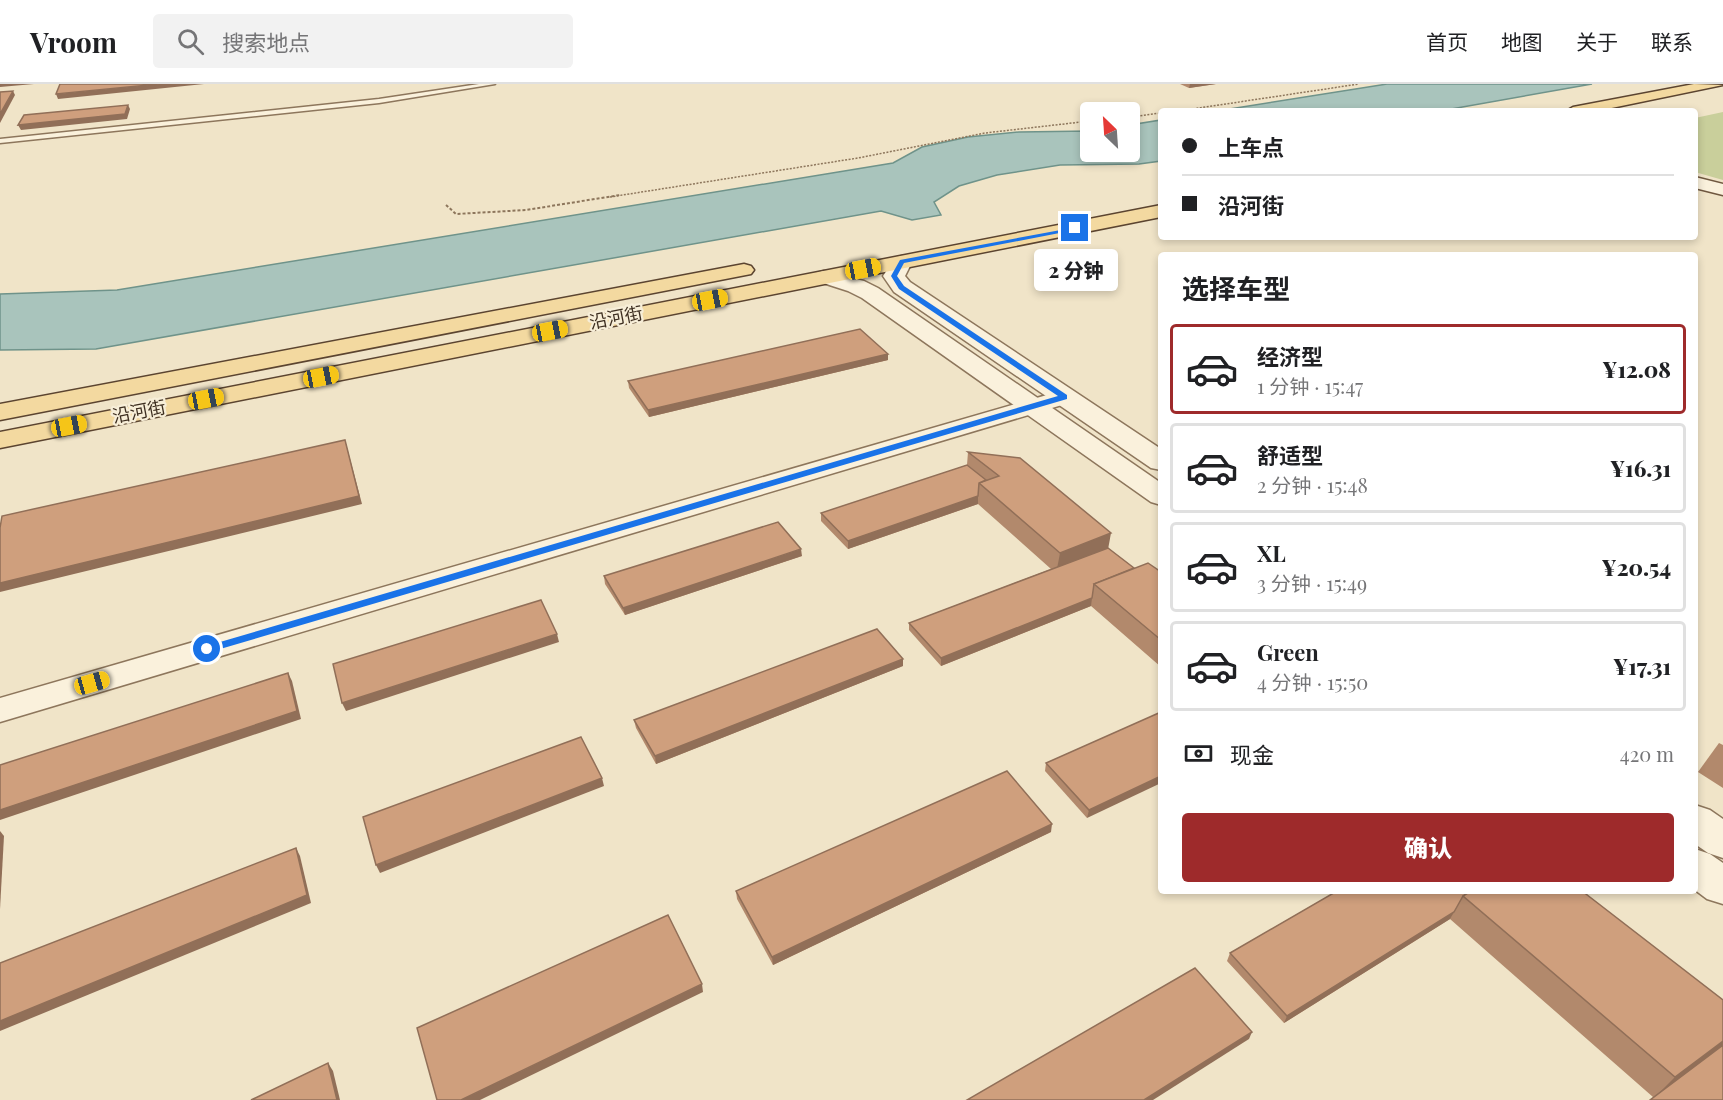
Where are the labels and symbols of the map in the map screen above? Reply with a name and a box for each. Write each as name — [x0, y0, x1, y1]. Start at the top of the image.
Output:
north arrow — [1080, 102, 1140, 162]
route end — [1061, 214, 1088, 241]
callout: 2 分钟 — [1033, 249, 1117, 291]
car — [844, 257, 882, 281]
car — [691, 288, 729, 312]
street label: 沿河街 — [587, 300, 645, 334]
car — [531, 319, 569, 343]
car — [302, 365, 340, 389]
car — [187, 387, 225, 411]
street label: 沿河街 — [110, 394, 168, 428]
car — [50, 414, 88, 438]
route start — [193, 635, 220, 662]
car — [72, 669, 112, 697]

